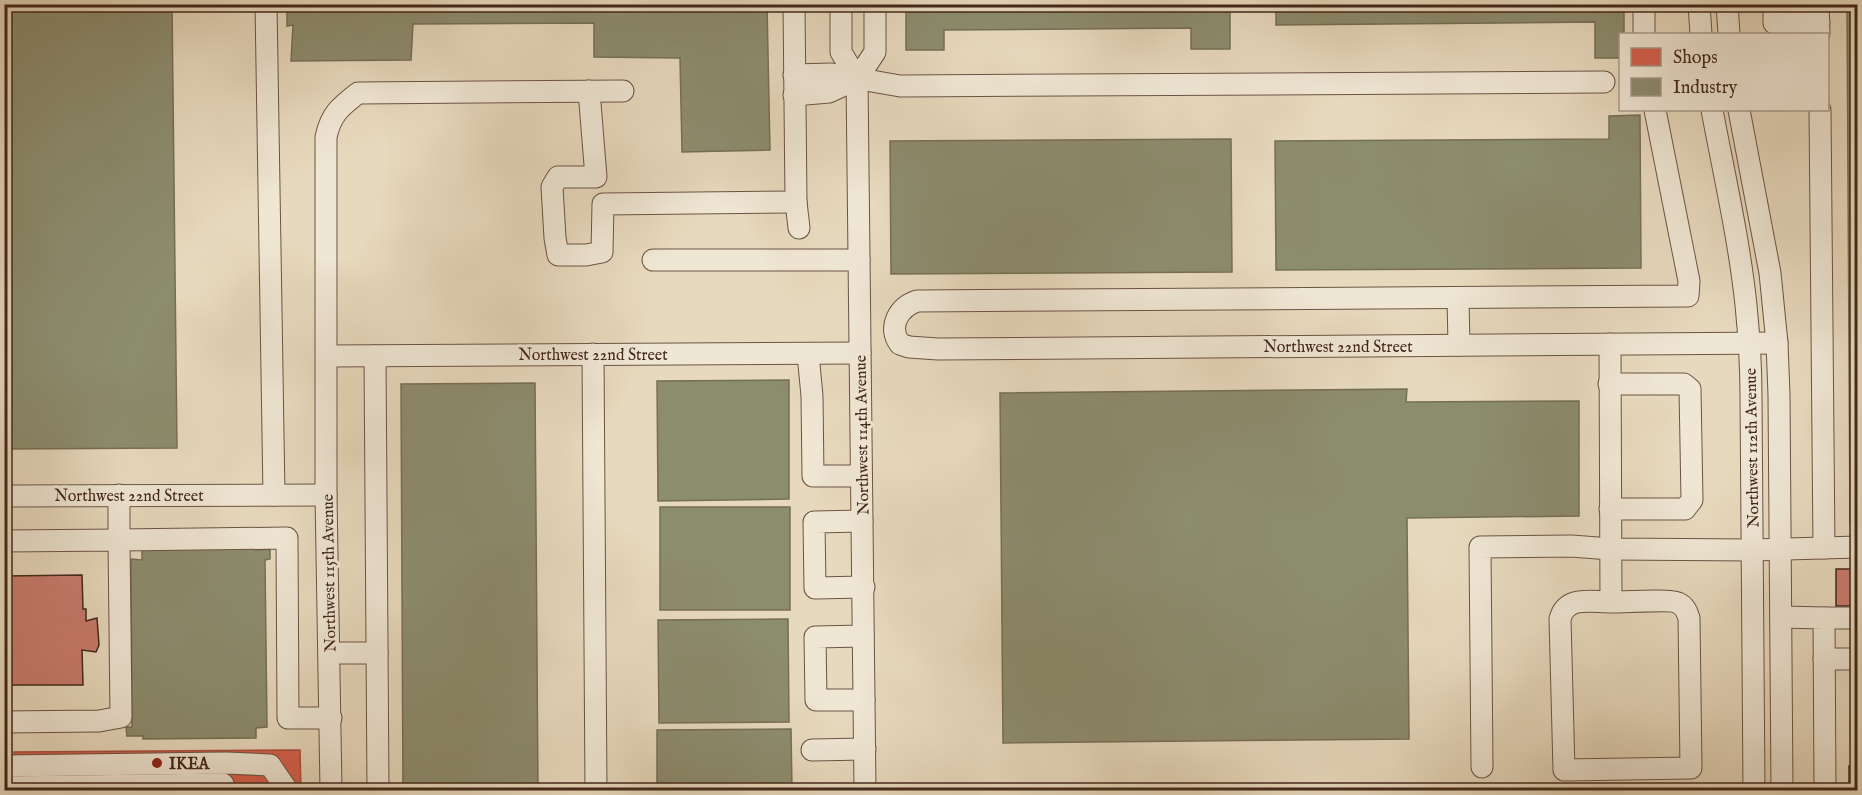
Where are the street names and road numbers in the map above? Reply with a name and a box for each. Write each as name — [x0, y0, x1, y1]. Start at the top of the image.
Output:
street label: Northwest 22nd Street — [1263, 338, 1413, 358]
street label: Northwest 22nd Street — [518, 346, 668, 366]
street label: Northwest 114th Avenue — [852, 355, 874, 515]
street label: Northwest 112th Avenue — [1742, 368, 1764, 528]
street label: Northwest 22nd Street — [54, 487, 204, 507]
street label: Northwest 115th Avenue — [319, 494, 341, 652]

